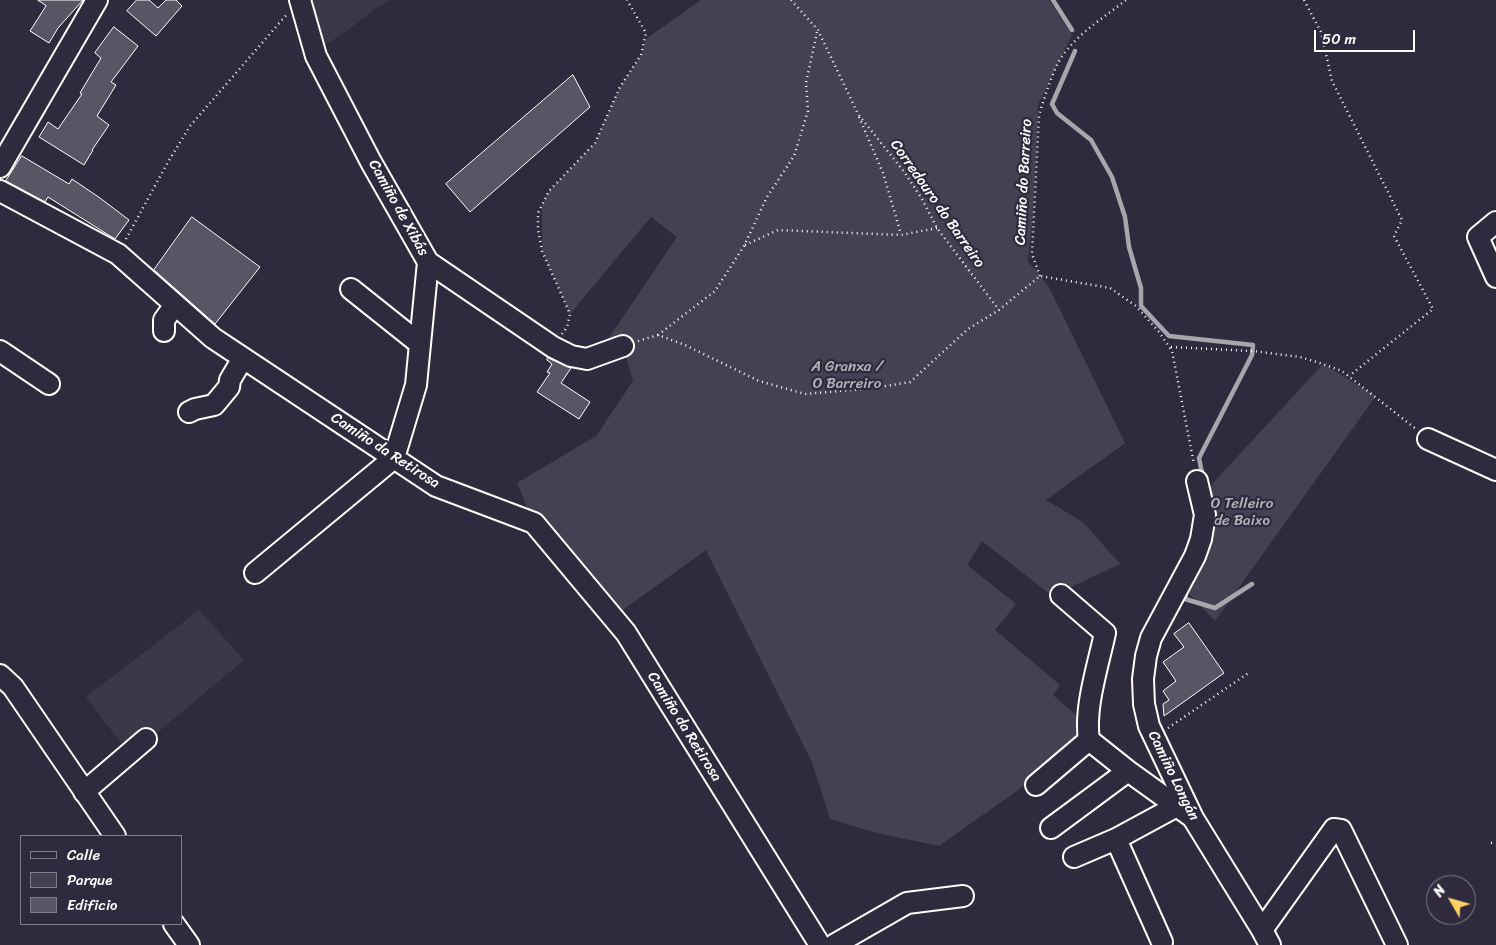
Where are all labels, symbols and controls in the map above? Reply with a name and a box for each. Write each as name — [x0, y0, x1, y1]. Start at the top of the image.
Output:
scale bar — [1316, 20, 1417, 52]
text: 50 m — [1322, 26, 1356, 52]
street label: Camiño do Barreiro — [1012, 118, 1036, 246]
street label: Corredouro do Barreiro — [886, 136, 988, 272]
street label: Camiño de Xibás — [364, 157, 432, 259]
park label: A Granxa / O Barreiro — [811, 358, 883, 393]
street label: Camiño da Retirosa — [327, 409, 443, 493]
park label: O Telleiro de Baixo — [1211, 495, 1273, 530]
street label: Camiño da Retirosa — [643, 669, 725, 785]
street label: Camiño Longán — [1143, 728, 1203, 824]
legend — [20, 835, 182, 925]
text: Calle — [67, 842, 100, 868]
text: Parque — [67, 867, 112, 893]
north arrow — [1426, 875, 1476, 925]
text: N — [1427, 880, 1452, 903]
text: Edificio — [67, 892, 118, 918]

